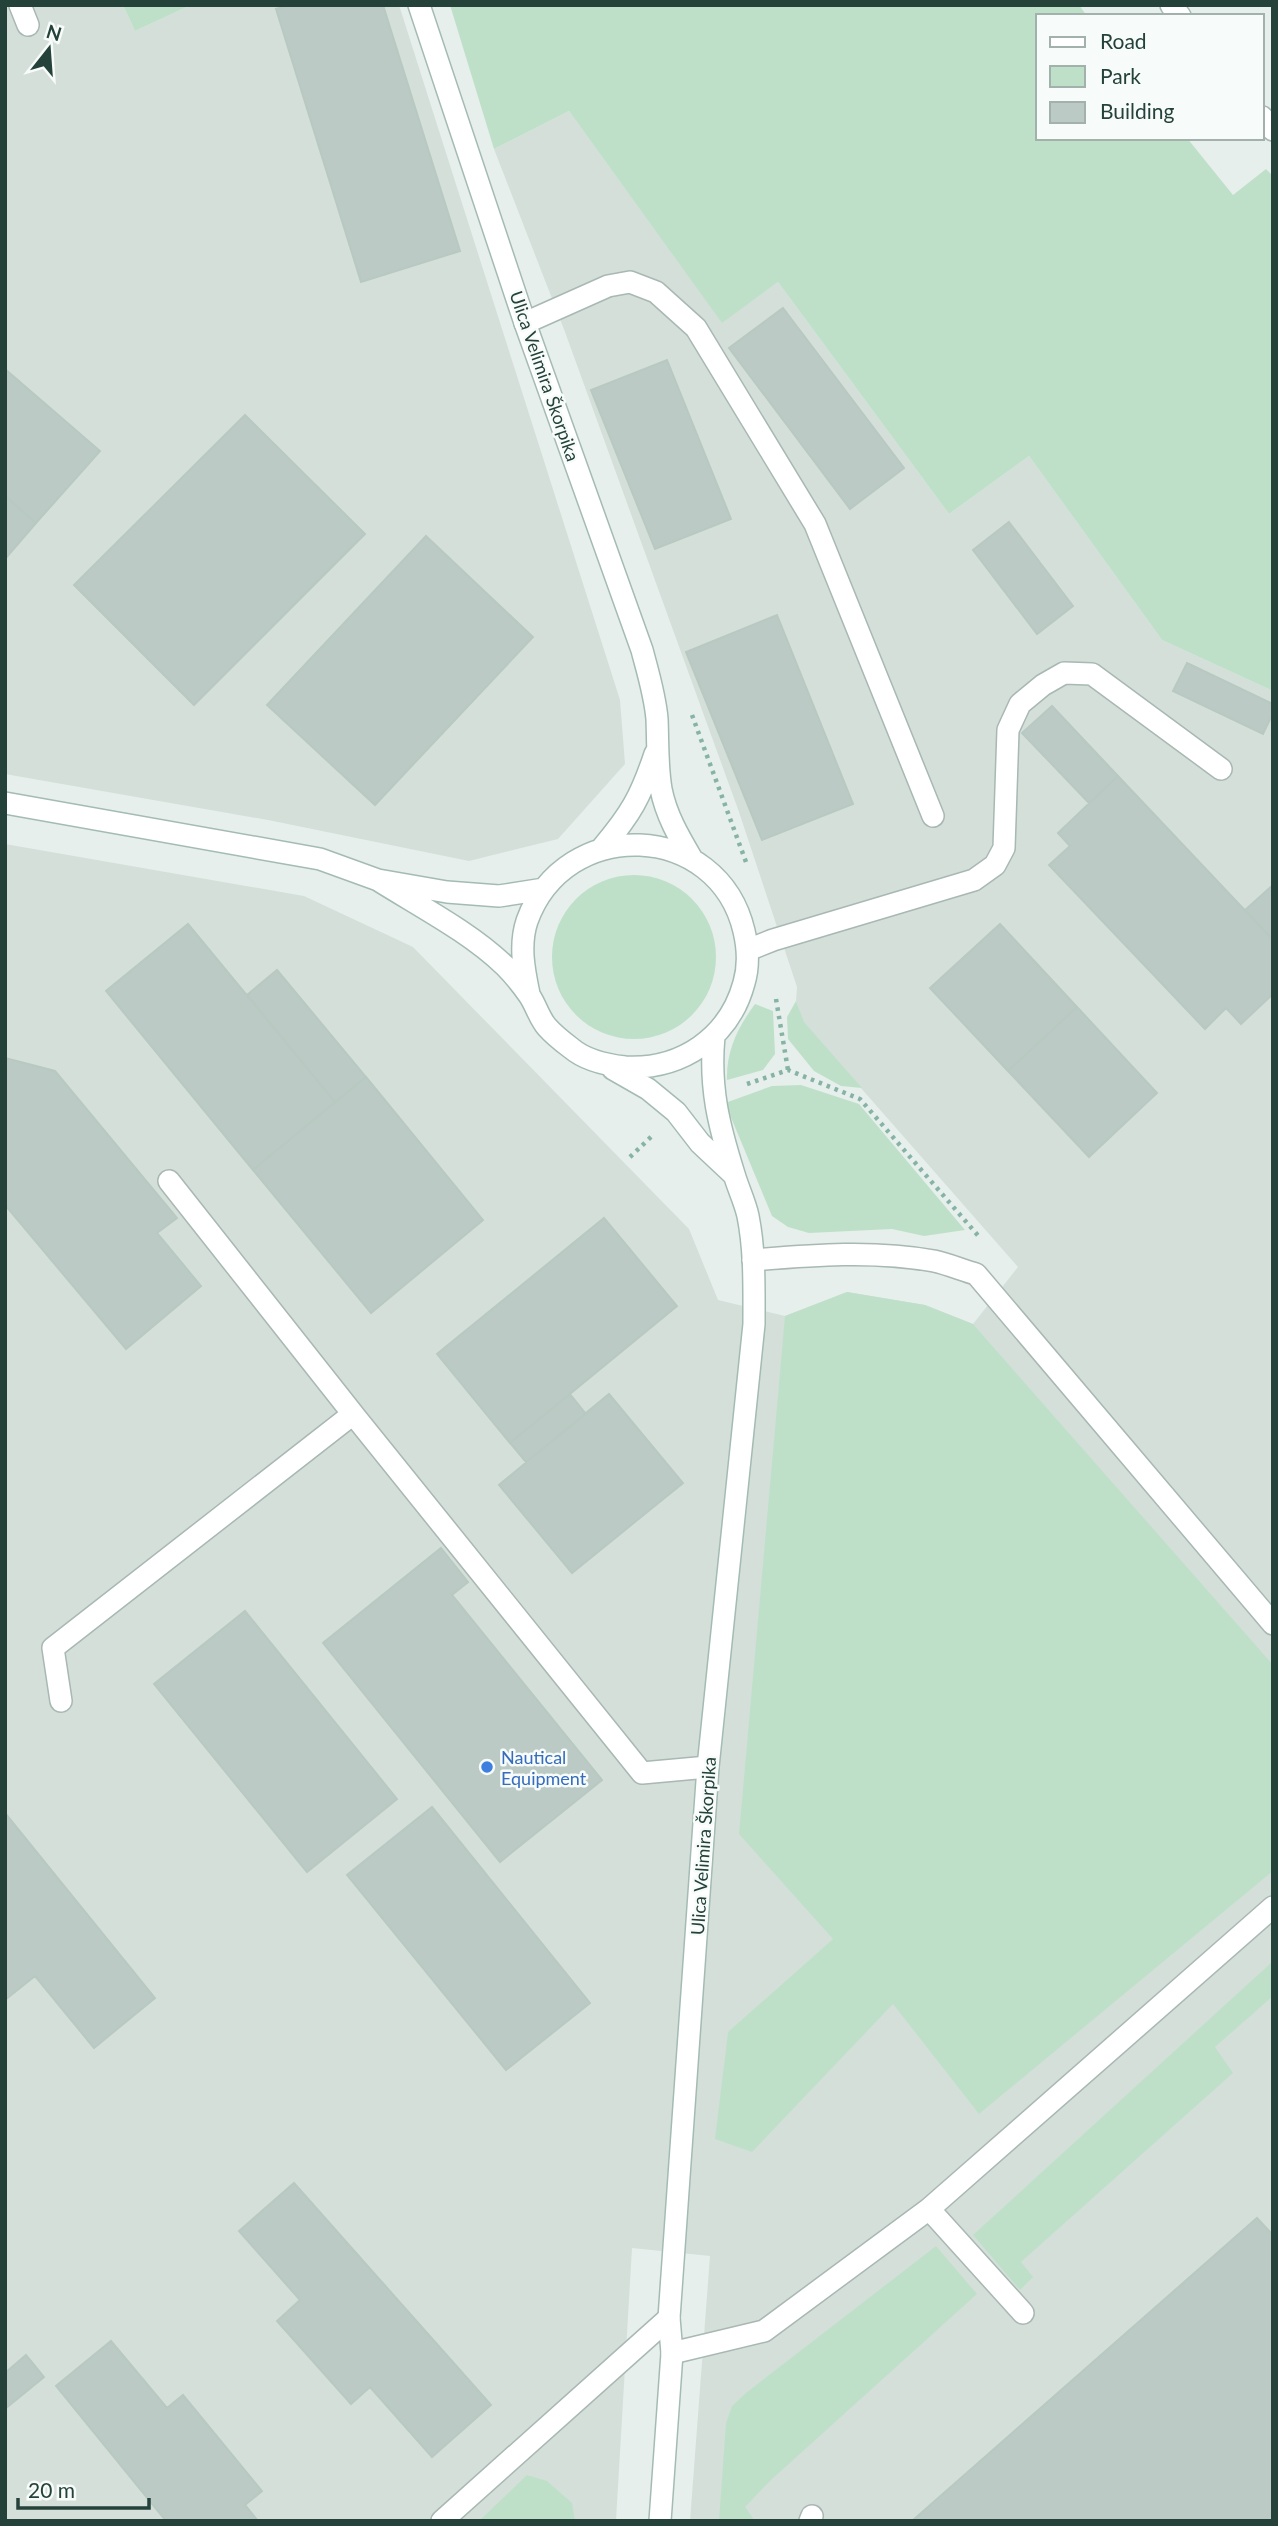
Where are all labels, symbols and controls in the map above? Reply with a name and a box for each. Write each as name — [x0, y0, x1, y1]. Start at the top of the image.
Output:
north arrow — [14, 14, 84, 84]
legend — [1036, 14, 1264, 140]
text: N — [44, 19, 64, 45]
text: Road — [1100, 28, 1147, 53]
text: Park — [1100, 63, 1141, 88]
text: Building — [1100, 98, 1175, 123]
street label: Ulica Velimira Škorpika — [506, 288, 584, 464]
place label: Nautical Equipment — [501, 1746, 587, 1789]
street label: Ulica Velimira Škorpika — [686, 1756, 720, 1936]
marker: Nautical Equipment — [479, 1759, 495, 1775]
scale bar — [18, 2466, 149, 2510]
text: 20 m — [28, 2477, 75, 2502]

